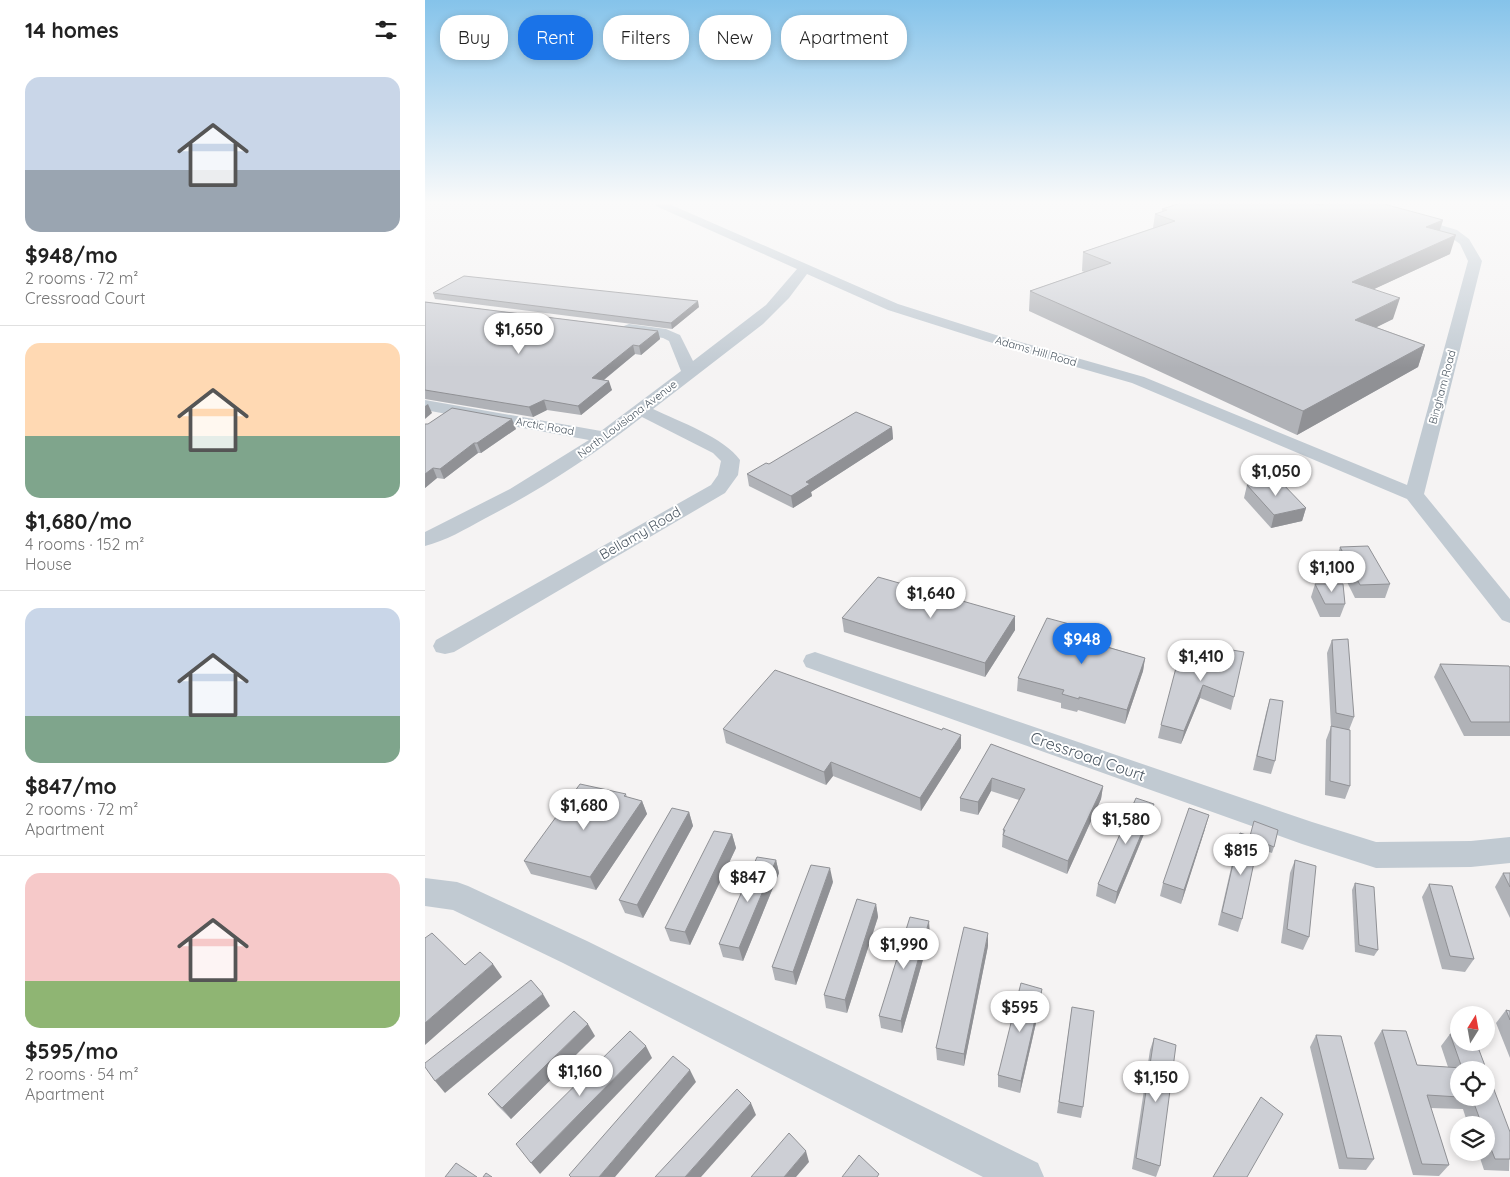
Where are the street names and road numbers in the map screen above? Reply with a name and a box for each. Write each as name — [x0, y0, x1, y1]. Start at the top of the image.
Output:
street label: Adams Hill Road — [994, 333, 1078, 369]
street label: Bingham Road — [1425, 348, 1459, 426]
street label: North Louisiana Avenue — [575, 377, 679, 461]
street label: Arctic Road — [515, 414, 575, 438]
street label: Bellamy Road — [596, 502, 684, 564]
street label: Cressroad Court — [1028, 727, 1148, 785]

